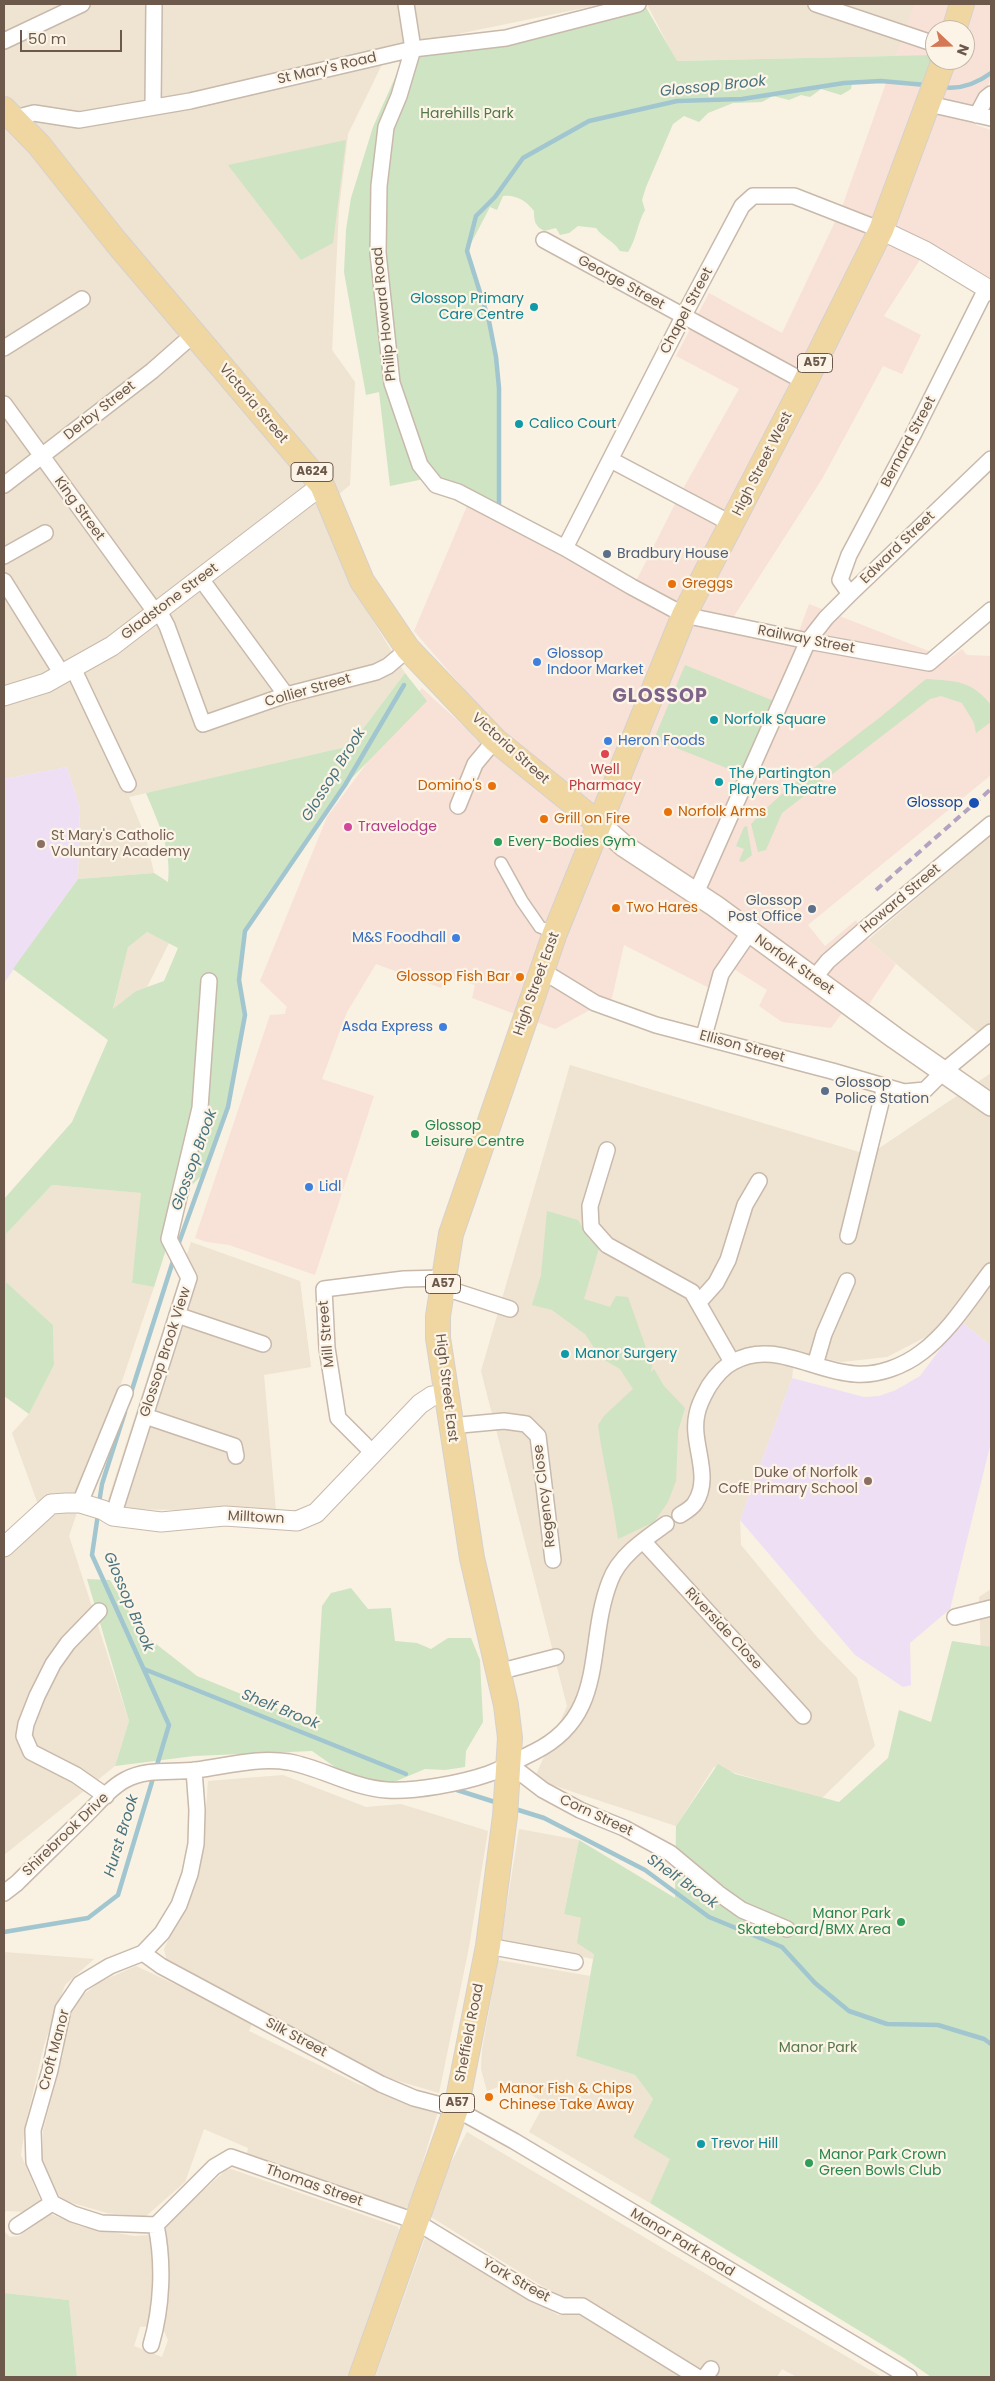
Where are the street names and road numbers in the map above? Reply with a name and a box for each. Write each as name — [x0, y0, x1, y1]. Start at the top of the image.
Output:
street label: St Mary's Road — [276, 49, 378, 89]
street label: Philip Howard Road — [370, 246, 400, 382]
street label: George Street — [575, 252, 667, 314]
street label: Chapel Street — [657, 265, 717, 357]
road number: A57 — [798, 353, 832, 372]
street label: Victoria Street — [215, 361, 291, 447]
street label: Derby Street — [61, 378, 139, 444]
street label: Bernard Street — [878, 394, 940, 490]
street label: High Street West — [729, 409, 797, 519]
road number: A624 — [291, 462, 333, 482]
street label: King Street — [50, 474, 108, 544]
street label: Edward Street — [857, 508, 939, 588]
street label: Gladstone Street — [118, 560, 222, 644]
street label: Railway Street — [756, 622, 856, 658]
street label: Collier Street — [263, 671, 353, 711]
street label: Victoria Street — [468, 710, 552, 788]
street label: Howard Street — [858, 861, 944, 937]
street label: High Street East — [510, 930, 564, 1038]
street label: Norfolk Street — [751, 931, 837, 999]
street label: Ellison Street — [698, 1028, 786, 1066]
road number: A57 — [426, 1274, 460, 1294]
street label: Glossop Brook View — [137, 1285, 195, 1419]
street label: Mill Street — [316, 1300, 338, 1368]
street label: High Street East — [431, 1333, 461, 1443]
street label: Regency Close — [530, 1444, 560, 1548]
street label: Milltown — [227, 1508, 285, 1528]
street label: Riverside Close — [681, 1585, 765, 1673]
street label: Shirebrook Drive — [19, 1790, 113, 1880]
street label: Corn Street — [557, 1792, 635, 1840]
street label: Sheffield Road — [452, 1982, 488, 2084]
street label: Croft Manor — [36, 2008, 74, 2092]
street label: Silk Street — [262, 2015, 330, 2061]
road number: A57 — [440, 2094, 474, 2112]
street label: Thomas Street — [263, 2162, 365, 2210]
street label: Manor Park Road — [627, 2205, 737, 2281]
street label: York Street — [479, 2256, 553, 2306]

